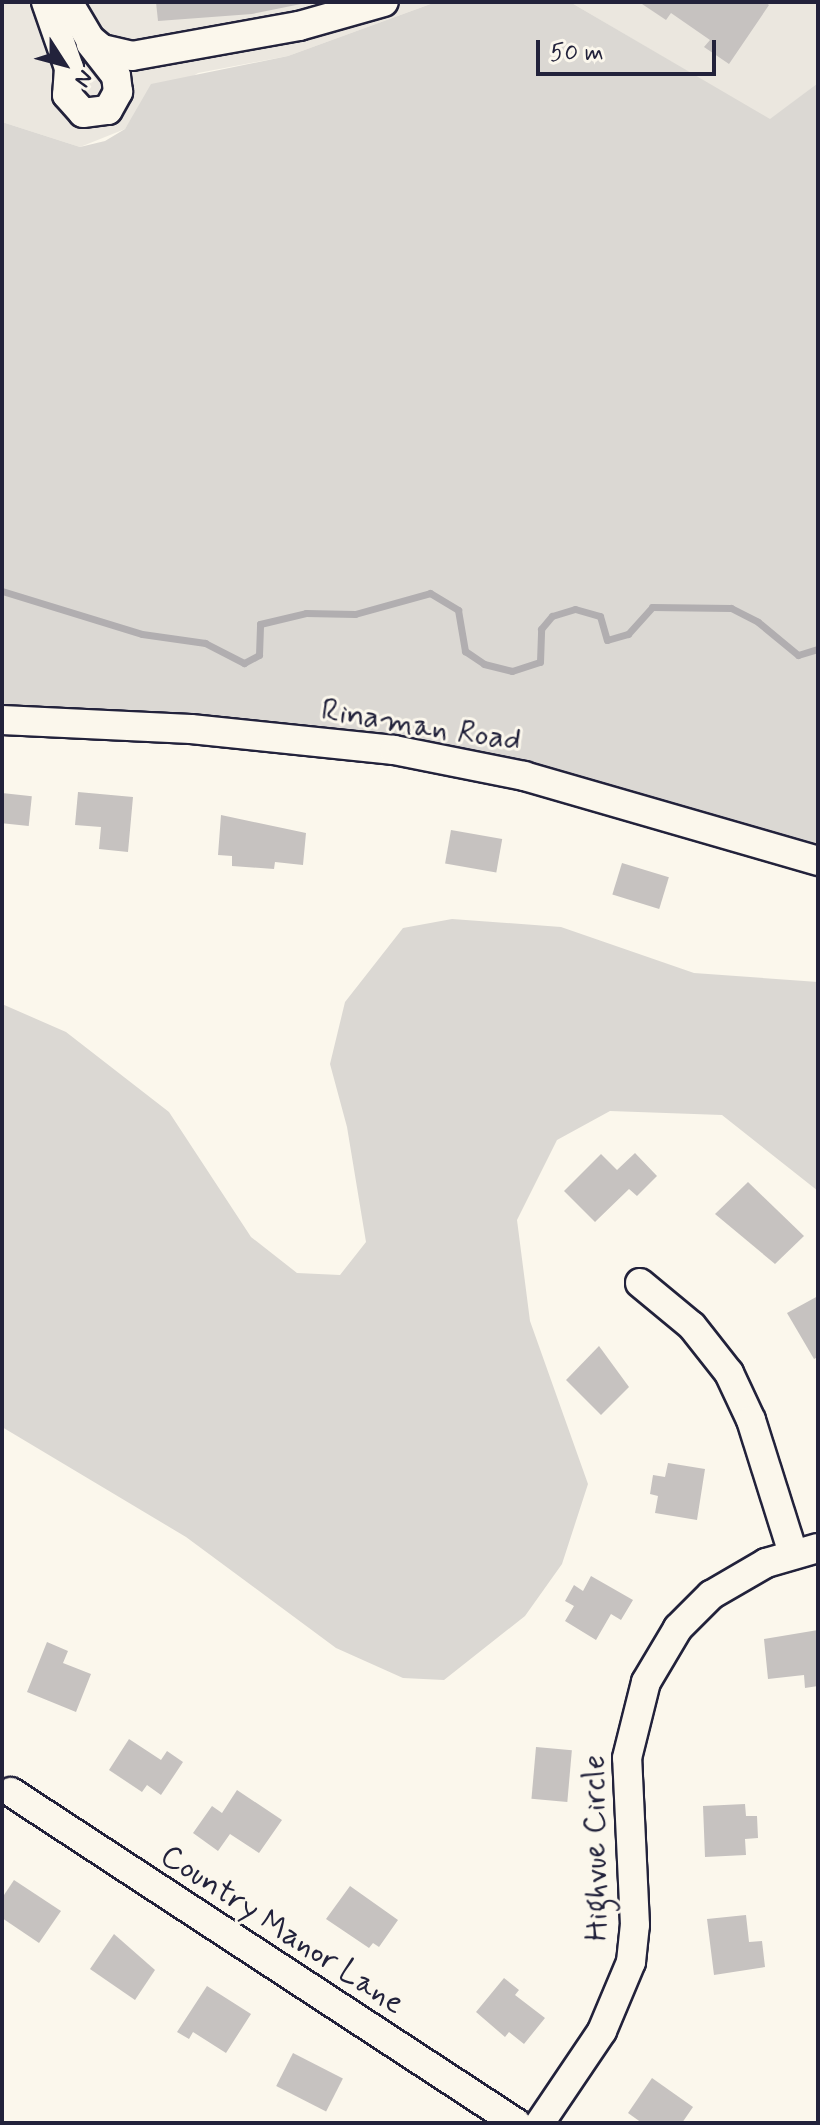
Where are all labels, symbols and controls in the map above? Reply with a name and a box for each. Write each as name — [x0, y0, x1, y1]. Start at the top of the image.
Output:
north arrow — [24, 24, 104, 104]
scale bar — [540, 24, 720, 74]
text: 50 m — [550, 38, 604, 69]
text: N — [68, 64, 99, 92]
street label: Rinaman Road — [319, 691, 523, 761]
street label: Highvue Circle — [575, 1754, 617, 1942]
street label: Country Manor Lane — [152, 1836, 412, 2024]

